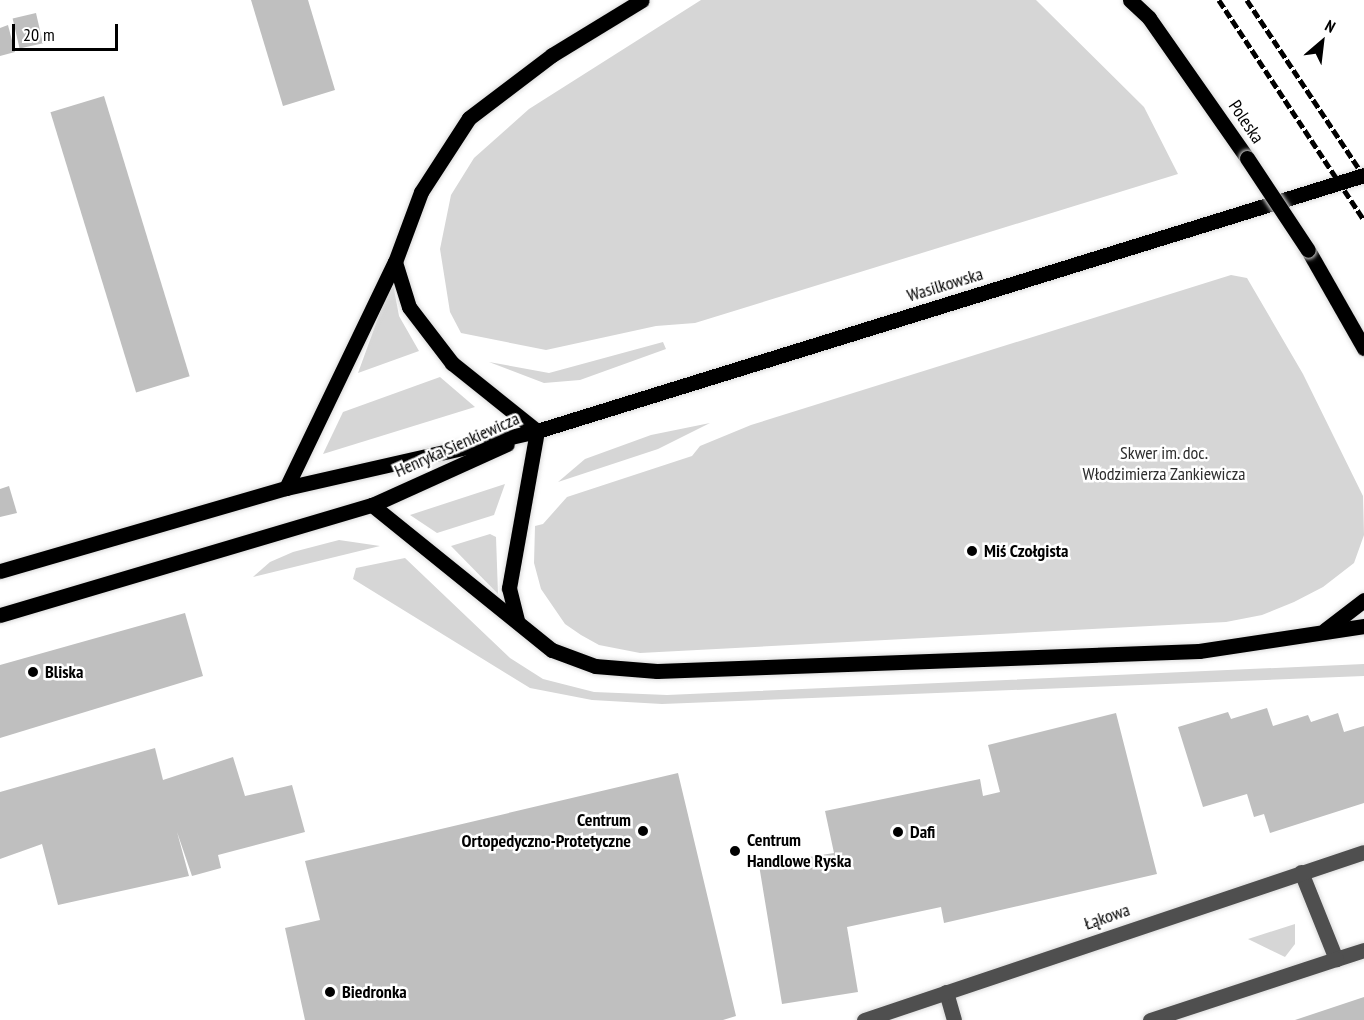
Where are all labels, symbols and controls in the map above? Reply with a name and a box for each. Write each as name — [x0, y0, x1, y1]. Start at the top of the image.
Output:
scale bar — [15, 12, 122, 50]
north arrow — [1292, 12, 1352, 72]
text: N — [1322, 15, 1339, 37]
text: 20 m — [23, 23, 55, 46]
street label: Poleska — [1224, 96, 1268, 148]
street label: Wasilkowska — [904, 263, 986, 307]
street label: Henryka Sienkiewicza — [391, 408, 523, 482]
park label: Skwer im. doc. Włodzimierza Zankiewicza — [1082, 443, 1246, 486]
place label: Miś Czołgista — [984, 540, 1069, 562]
marker: Miś Czołgista — [965, 544, 979, 558]
place label: Bliska — [45, 661, 83, 683]
marker: Bliska — [26, 665, 40, 679]
place label: Centrum Ortopedyczno-Protetyczne — [461, 810, 631, 852]
place label: Dafi — [910, 821, 935, 843]
marker: Centrum Ortopedyczno-Protetyczne — [636, 824, 650, 838]
marker: Dafi — [891, 825, 905, 839]
place label: Centrum Handlowe Ryska — [747, 830, 851, 872]
marker: Centrum Handlowe Ryska — [728, 844, 742, 858]
street label: Łąkowa — [1081, 899, 1133, 935]
place label: Biedronka — [342, 981, 407, 1003]
marker: Biedronka — [323, 985, 337, 999]

